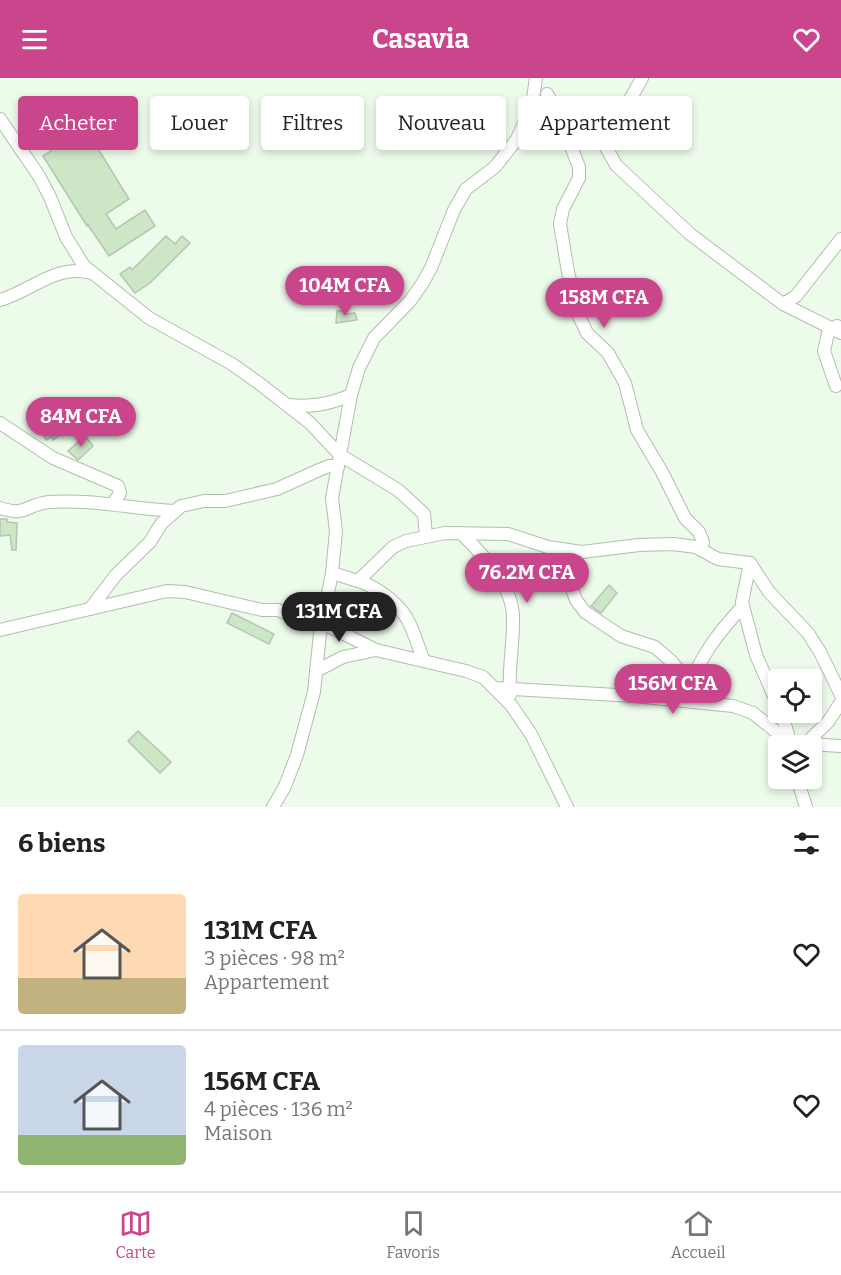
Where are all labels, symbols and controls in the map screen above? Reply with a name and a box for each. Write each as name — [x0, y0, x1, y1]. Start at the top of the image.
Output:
icon: menu — [18, 23, 51, 56]
text: Casavia — [372, 23, 469, 55]
icon: heart — [790, 23, 823, 56]
chip: Acheter — [18, 96, 138, 150]
chip: Louer — [150, 96, 249, 150]
chip: Filtres — [261, 96, 364, 150]
chip: Nouveau — [376, 96, 506, 150]
chip: Appartement — [518, 96, 692, 150]
pin: 104M CFA — [283, 266, 407, 317]
text: 104M CFA — [299, 273, 391, 297]
pin: 158M CFA — [542, 278, 666, 329]
text: 158M CFA — [559, 285, 649, 309]
pin: 84M CFA — [26, 397, 136, 448]
text: 84M CFA — [40, 404, 122, 428]
pin: 76.2M CFA — [458, 553, 596, 604]
text: 76.2M CFA — [479, 560, 575, 584]
pin: 131M CFA — [277, 592, 401, 643]
text: 131M CFA — [296, 599, 382, 623]
pin: 156M CFA — [611, 664, 735, 715]
map controls — [768, 669, 822, 789]
button: locate — [768, 669, 822, 723]
text: 156M CFA — [628, 671, 718, 695]
button: layers — [768, 735, 822, 789]
icon: filters — [790, 827, 823, 860]
text: 6 biens — [18, 828, 105, 859]
text: 131M CFA — [204, 915, 317, 946]
icon: home — [66, 918, 138, 990]
icon: heart — [790, 938, 823, 971]
text: 3 pièces · 98 m² — [204, 946, 345, 970]
text: Appartement — [204, 970, 329, 994]
text: 156M CFA — [204, 1066, 320, 1097]
icon: home — [66, 1069, 138, 1141]
icon: heart — [790, 1089, 823, 1122]
text: 4 pièces · 136 m² — [204, 1097, 353, 1121]
text: Maison — [204, 1121, 272, 1145]
tab: Carte — [115, 1207, 156, 1262]
tab: Favoris — [386, 1207, 440, 1262]
tab: Accueil — [671, 1207, 726, 1262]

